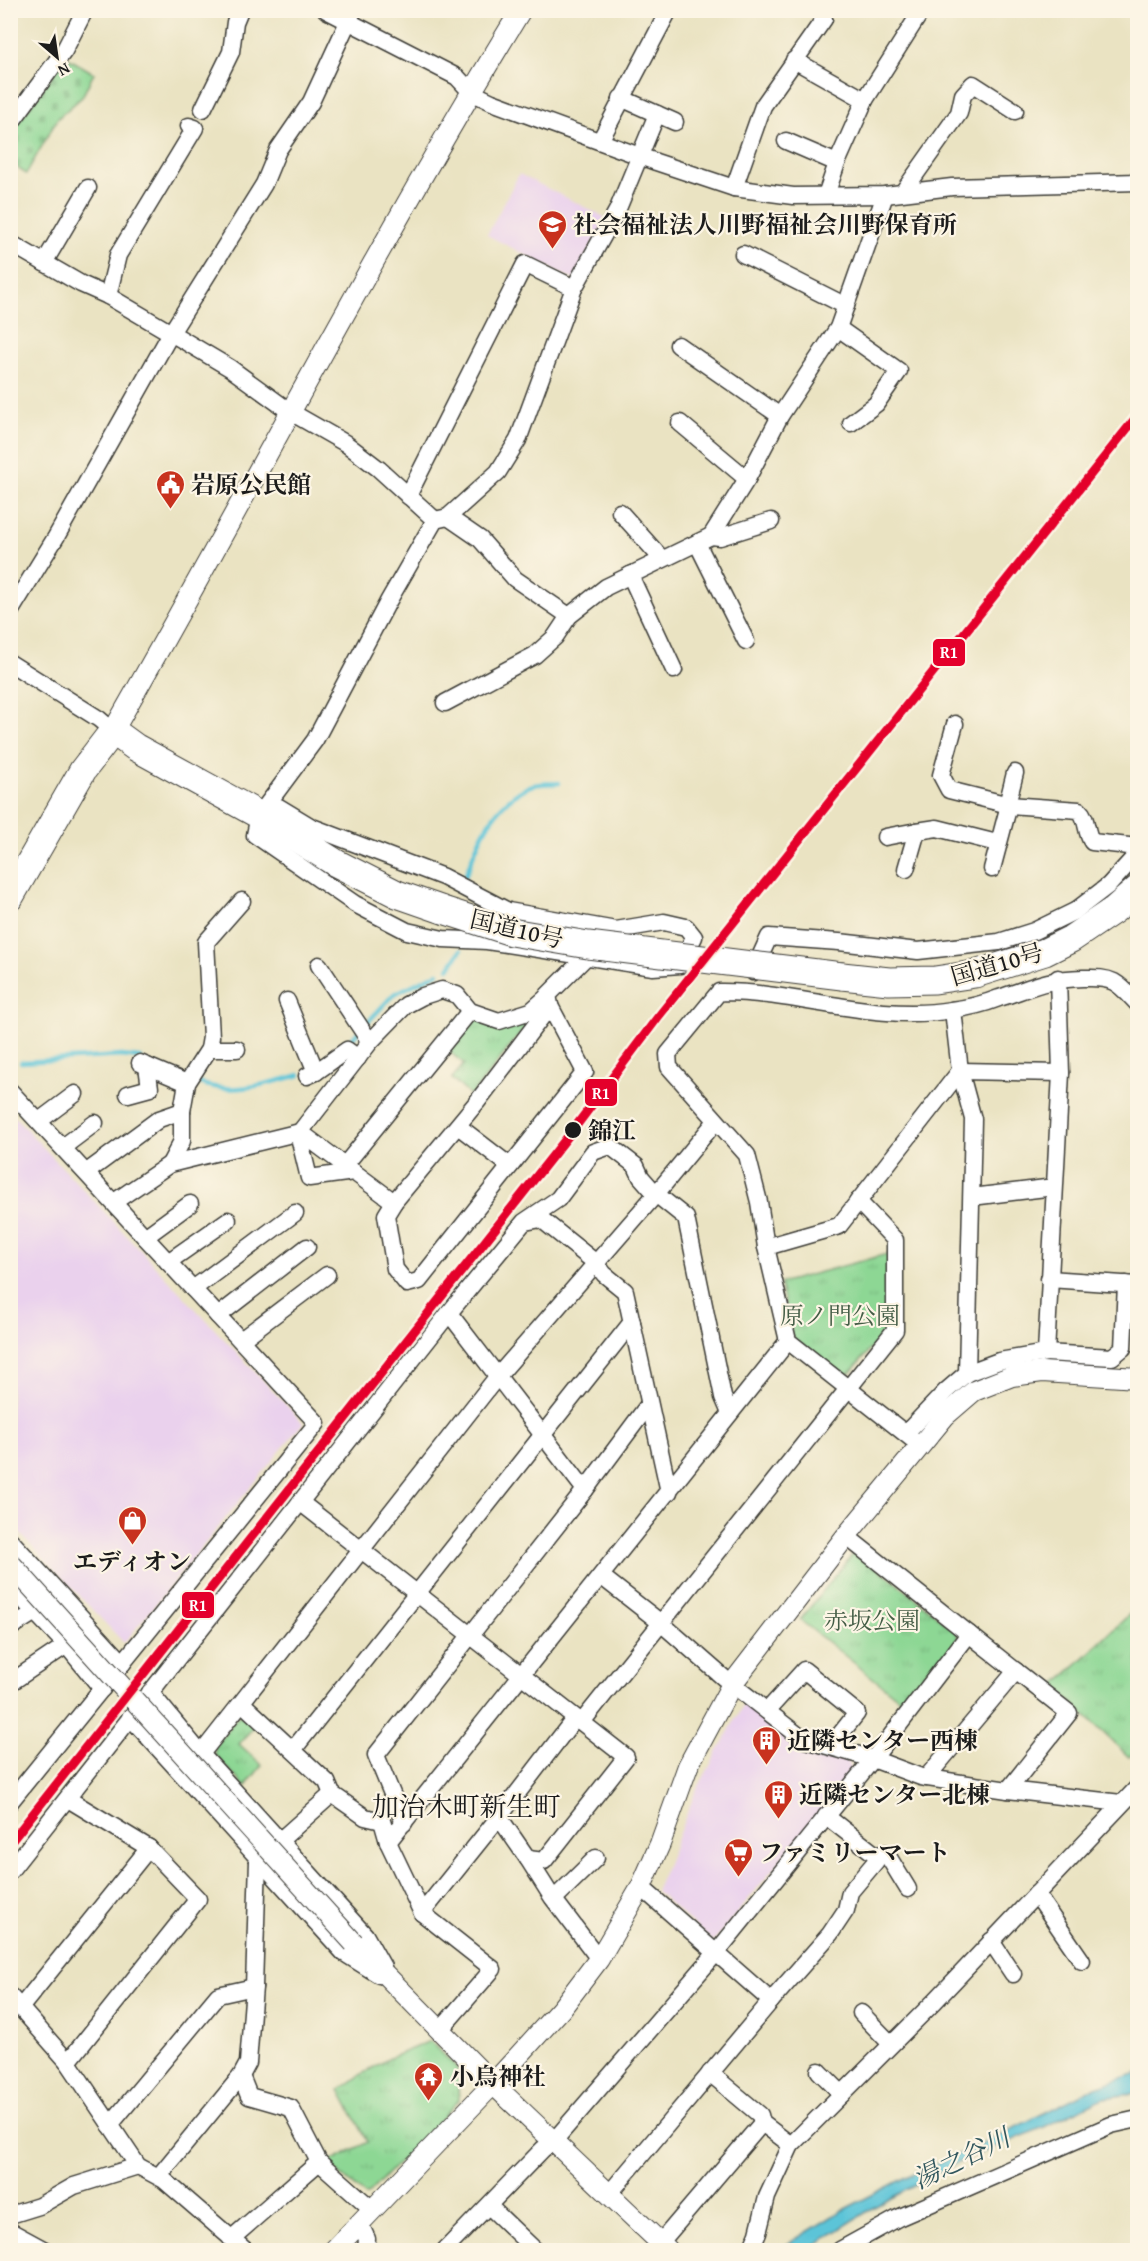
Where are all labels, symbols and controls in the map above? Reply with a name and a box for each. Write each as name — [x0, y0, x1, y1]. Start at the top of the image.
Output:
north arrow — [27, 27, 87, 87]
text: N — [54, 57, 75, 83]
place label: 社会福祉法人川野福祉会川野保育所 — [573, 207, 957, 242]
school or university icon: 社会福祉法人川野福祉会川野保育所 — [536, 208, 568, 250]
place label: 岩原公民館 — [191, 467, 311, 502]
public building icon: 岩原公民館 — [154, 468, 186, 510]
line badge: R1 — [932, 638, 966, 667]
text: R1 — [940, 640, 958, 664]
street label: 国道10号 — [467, 901, 567, 957]
street label: 国道10号 — [946, 934, 1048, 994]
line badge: R1 — [584, 1078, 618, 1107]
text: R1 — [592, 1081, 610, 1105]
place label: 錦江 — [588, 1113, 636, 1148]
marker: 錦江 — [563, 1120, 583, 1140]
park label: 原ノ門公園 — [780, 1298, 900, 1333]
shop icon: エディオン — [116, 1504, 148, 1546]
place label: エディオン — [73, 1544, 191, 1579]
line badge: R1 — [181, 1591, 215, 1619]
text: R1 — [189, 1593, 207, 1617]
park label: 赤坂公園 — [824, 1603, 920, 1638]
place label: 近隣センター西棟 — [787, 1723, 978, 1758]
building icon: 近隣センター西棟 — [750, 1724, 782, 1766]
place label: 近隣センター北棟 — [799, 1777, 990, 1812]
building icon: 近隣センター北棟 — [762, 1778, 794, 1820]
district label: 加治木町新生町 — [372, 1786, 561, 1826]
place label: ファミリーマート — [759, 1835, 951, 1870]
supermarket icon: ファミリーマート — [722, 1836, 754, 1878]
place label: 小烏神社 — [450, 2059, 546, 2094]
temple icon: 小烏神社 — [413, 2060, 445, 2102]
water label: 湯之谷川 — [906, 2116, 1019, 2198]

